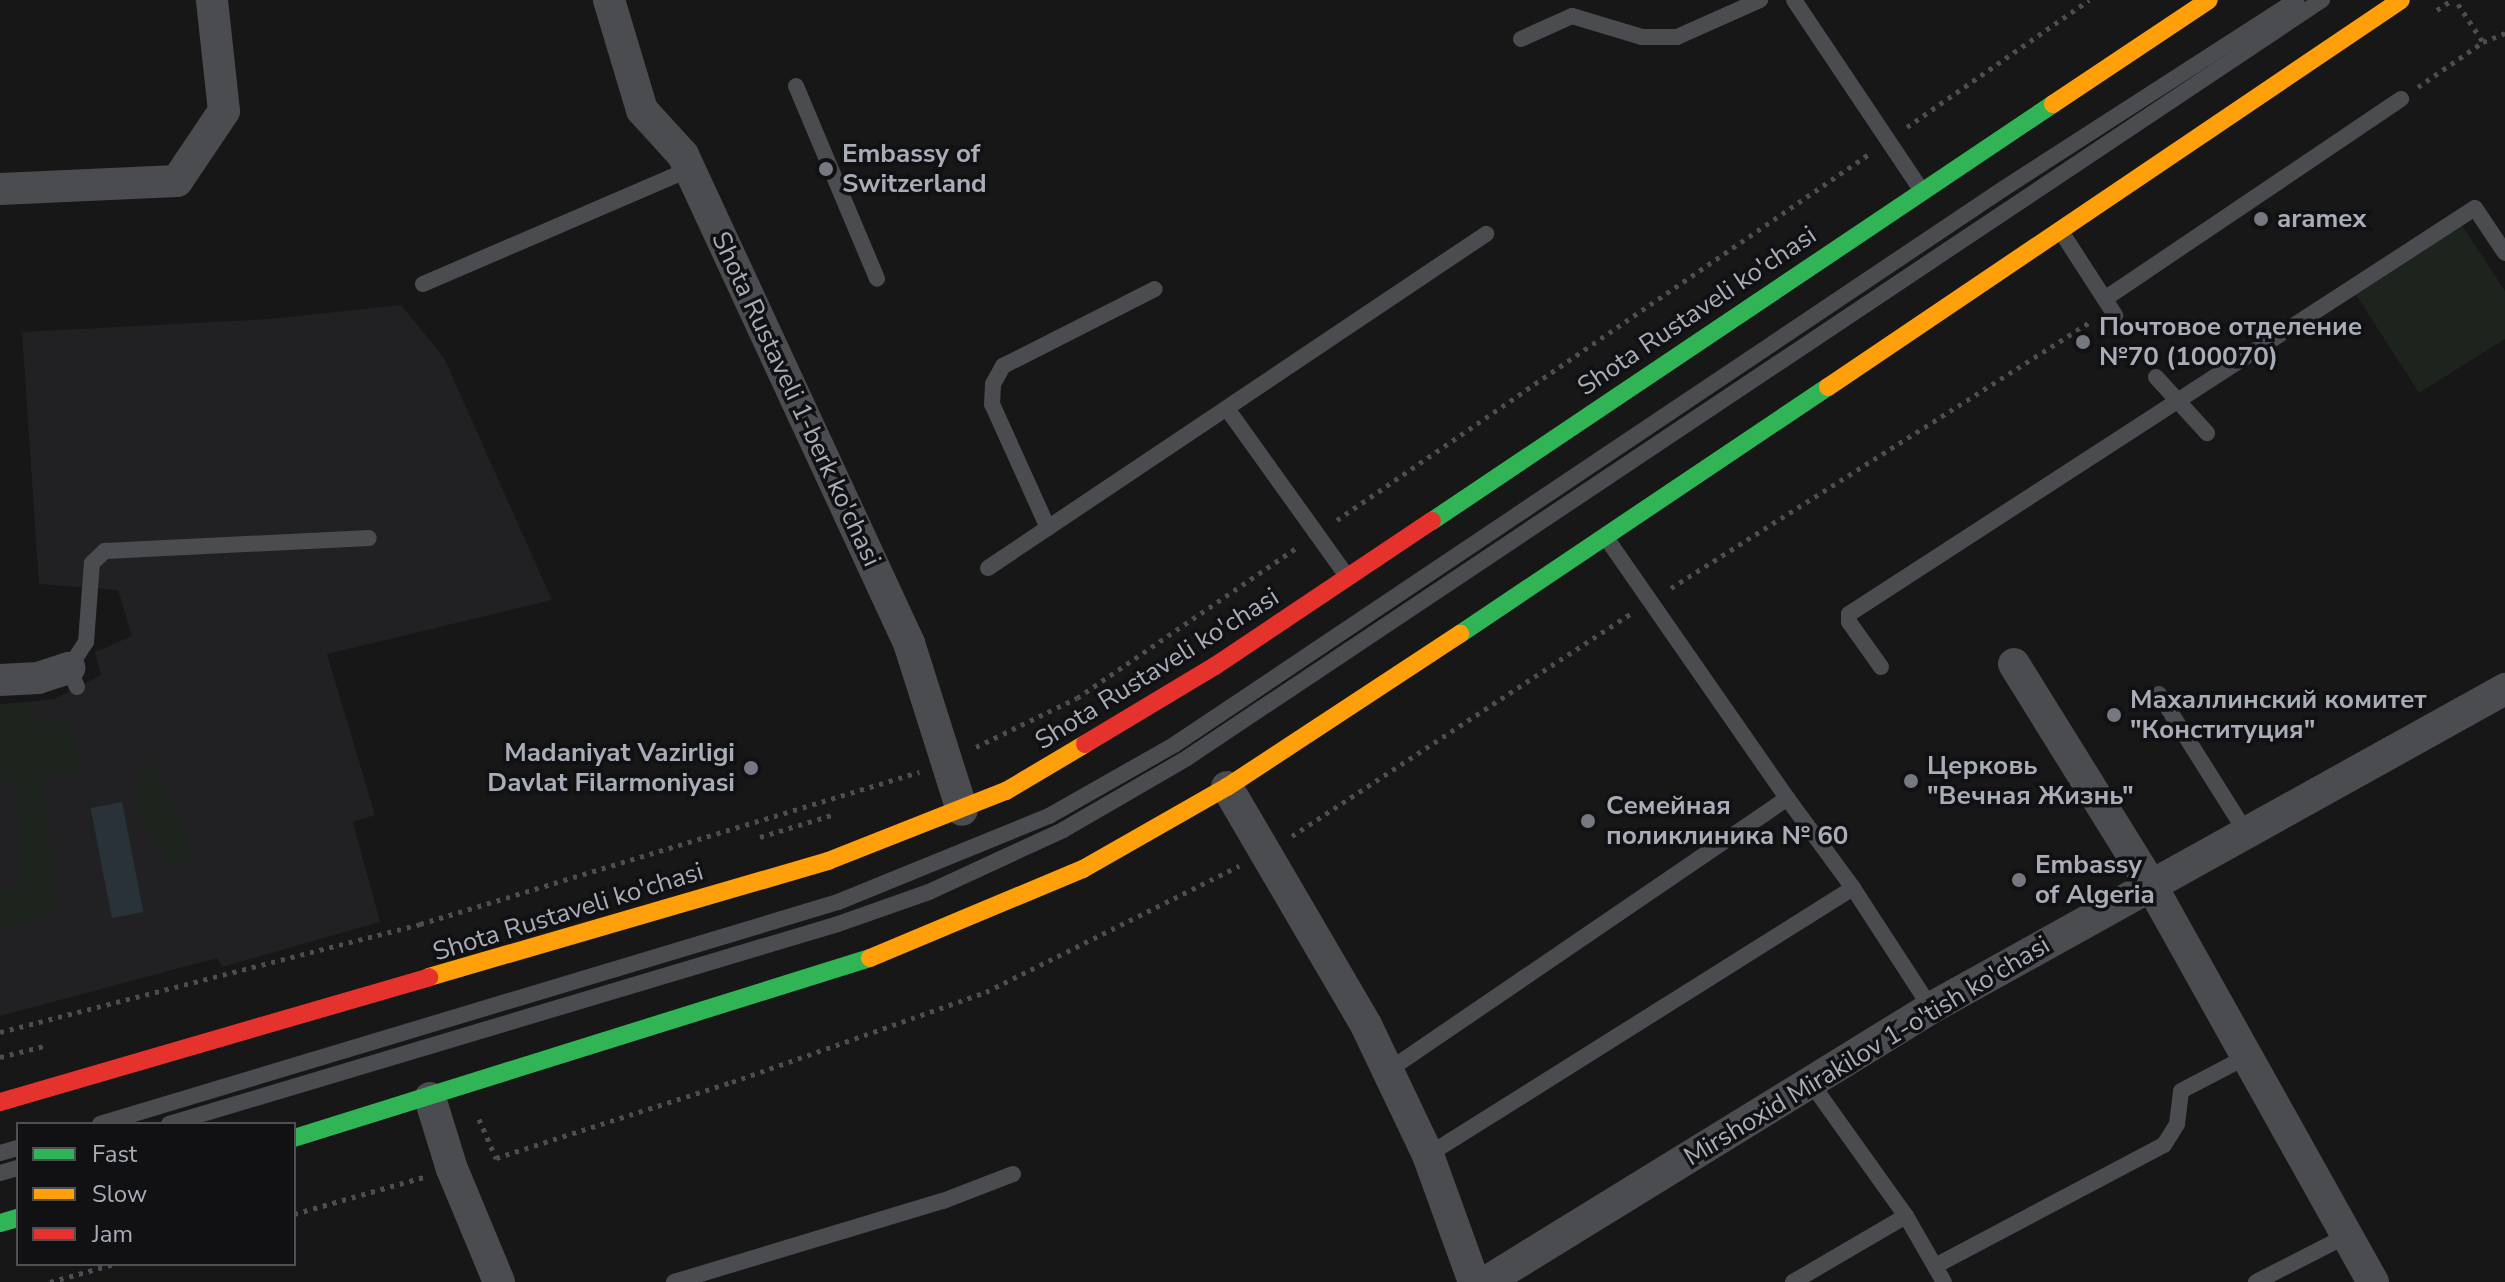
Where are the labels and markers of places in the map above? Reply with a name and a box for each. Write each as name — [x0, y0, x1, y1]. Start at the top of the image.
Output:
place label: Embassy of Switzerland — [842, 138, 987, 200]
marker: Embassy of Switzerland — [817, 160, 835, 178]
place label: aramex — [2277, 203, 2367, 235]
marker: aramex — [2252, 210, 2270, 228]
place label: Почтовое отделение №70 (100070) — [2099, 311, 2362, 372]
marker: Почтовое отделение №70 (100070) — [2074, 333, 2092, 351]
place label: Махаллинский комитет "Конституция" — [2130, 684, 2427, 746]
marker: Махаллинский комитет "Конституция" — [2105, 706, 2123, 724]
place label: Madaniyat Vazirligi Davlat Filarmoniyasi — [487, 737, 735, 798]
place label: Церковь "Вечная Жизнь" — [1927, 750, 2134, 812]
marker: Madaniyat Vazirligi Davlat Filarmoniyasi — [742, 759, 760, 777]
marker: Церковь "Вечная Жизнь" — [1902, 772, 1920, 790]
place label: Семейная поликлиника № 60 — [1606, 790, 1848, 852]
marker: Семейная поликлиника № 60 — [1577, 810, 1599, 832]
place label: Embassy of Algeria — [2035, 849, 2155, 910]
marker: Embassy of Algeria — [2010, 871, 2028, 889]

